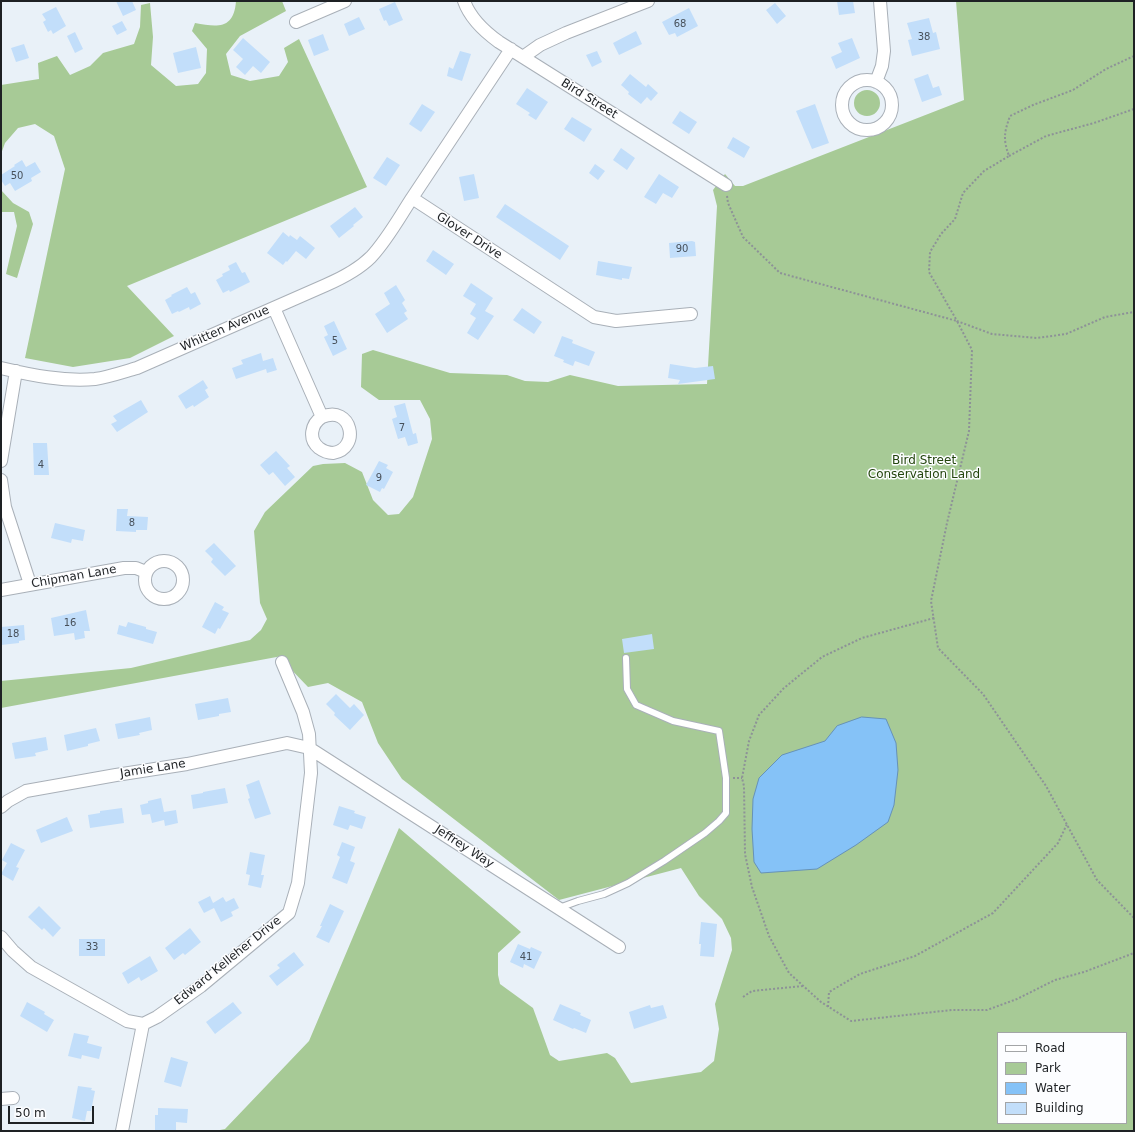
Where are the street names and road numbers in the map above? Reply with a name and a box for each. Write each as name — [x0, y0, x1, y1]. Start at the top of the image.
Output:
street label: Bird Street — [558, 76, 620, 122]
street label: Glover Drive — [434, 209, 504, 263]
street label: Whitten Avenue — [178, 303, 272, 355]
street label: Chipman Lane — [30, 562, 118, 592]
street label: Jamie Lane — [119, 757, 187, 781]
street label: Jeffrey Way — [432, 823, 496, 871]
street label: Edward Kelleher Drive — [172, 914, 284, 1008]

